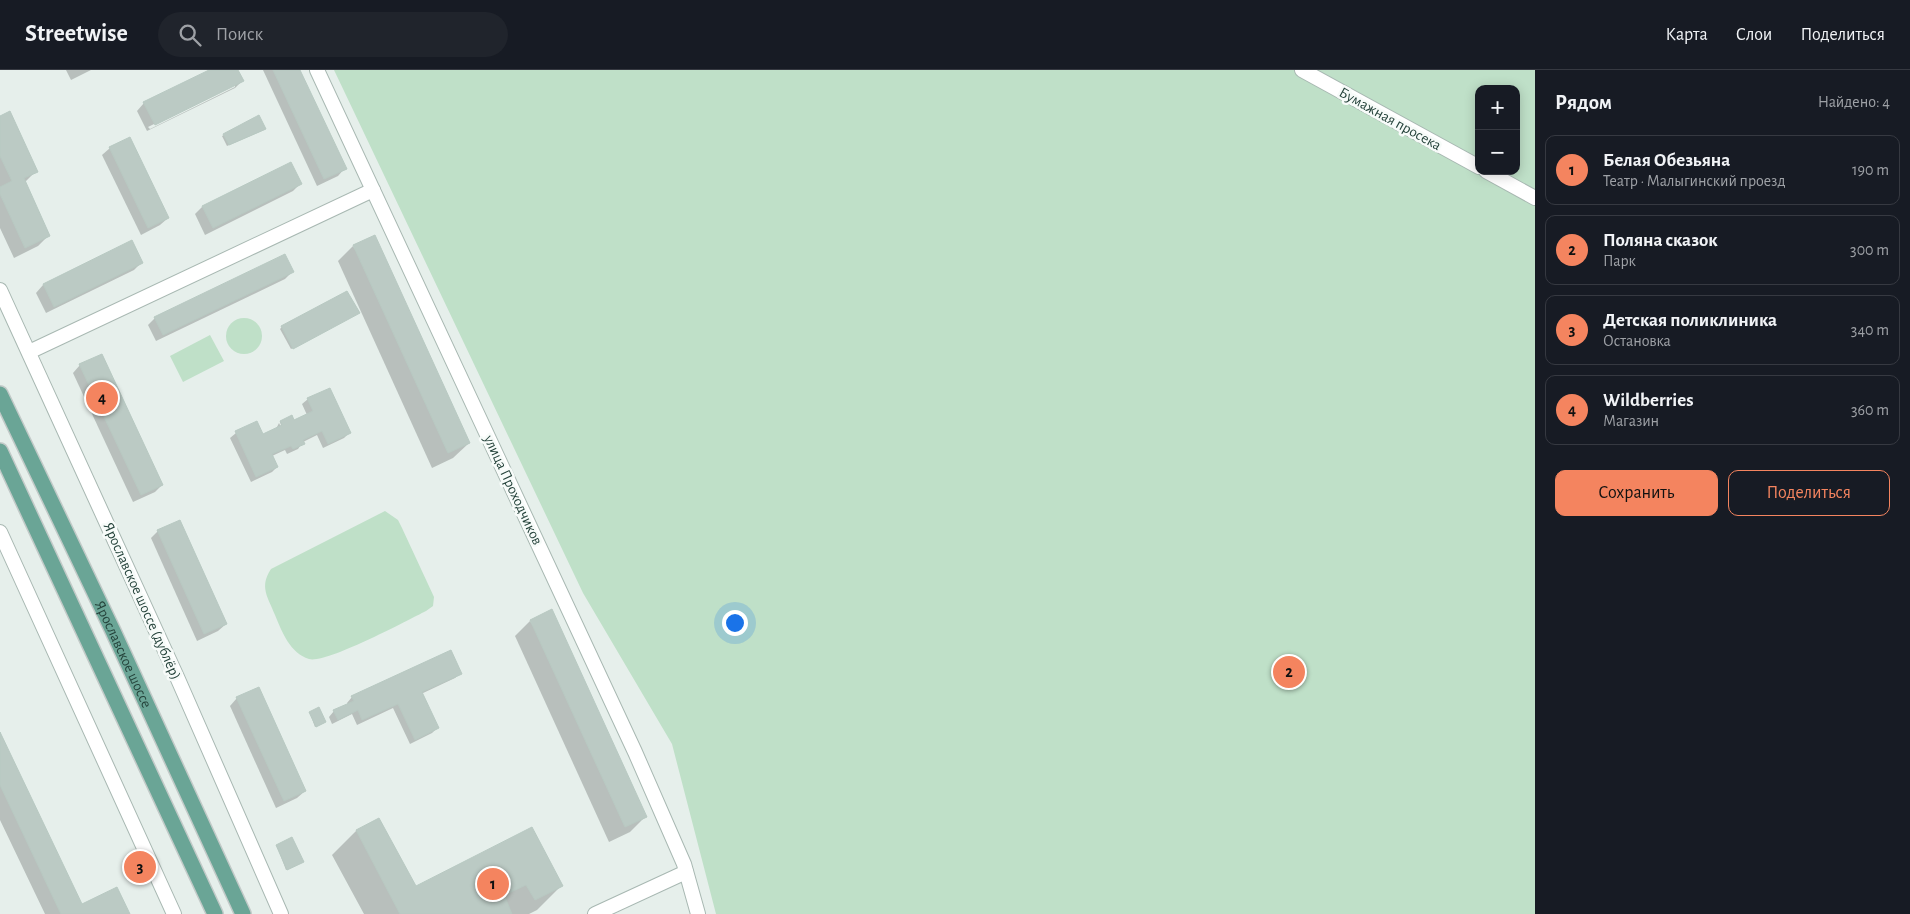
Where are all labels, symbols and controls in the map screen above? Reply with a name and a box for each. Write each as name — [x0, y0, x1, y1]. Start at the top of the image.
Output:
search box — [158, 12, 508, 57]
icon: search — [176, 21, 204, 49]
text: Streetwise — [25, 22, 128, 46]
text: Поиск — [216, 25, 263, 44]
text: Карта — [1666, 26, 1708, 44]
text: Слои — [1736, 26, 1772, 44]
text: Поделиться — [1800, 26, 1885, 44]
street label: Бумажная просека — [1336, 85, 1444, 153]
map controls — [1475, 85, 1520, 175]
button: + — [1475, 85, 1520, 130]
text: Рядом — [1555, 92, 1612, 113]
text: Найдено: 4 — [1818, 94, 1890, 110]
button: − — [1475, 130, 1520, 175]
text: Белая Обезьяна — [1603, 151, 1730, 170]
text: 1 — [1569, 162, 1575, 178]
text: 190 m — [1852, 162, 1889, 178]
text: Театр · Малыгинский проезд — [1603, 173, 1786, 189]
text: Поляна сказок — [1603, 231, 1718, 250]
text: 2 — [1568, 242, 1576, 258]
text: 300 m — [1850, 242, 1889, 258]
text: Парк — [1603, 253, 1636, 269]
text: Детская поликлиника — [1603, 311, 1777, 330]
text: 3 — [1569, 322, 1575, 338]
text: 340 m — [1851, 322, 1889, 338]
text: Остановка — [1603, 333, 1671, 349]
pin: 4 — [86, 379, 118, 417]
text: Wildberries — [1603, 391, 1693, 410]
text: 4 — [1568, 402, 1576, 418]
text: 360 m — [1851, 402, 1889, 418]
text: Магазин — [1603, 413, 1659, 429]
street label: улица Проходчиков — [481, 432, 545, 547]
button: Сохранить — [1555, 470, 1718, 516]
button: Поделиться — [1728, 470, 1890, 516]
street label: Ярославское шоссе (дублёр) — [99, 520, 185, 682]
street label: Ярославское шоссе — [90, 597, 156, 709]
your location — [722, 610, 748, 636]
pin: 2 — [1273, 653, 1305, 691]
pin: 3 — [124, 848, 156, 886]
pin: 1 — [477, 865, 509, 903]

